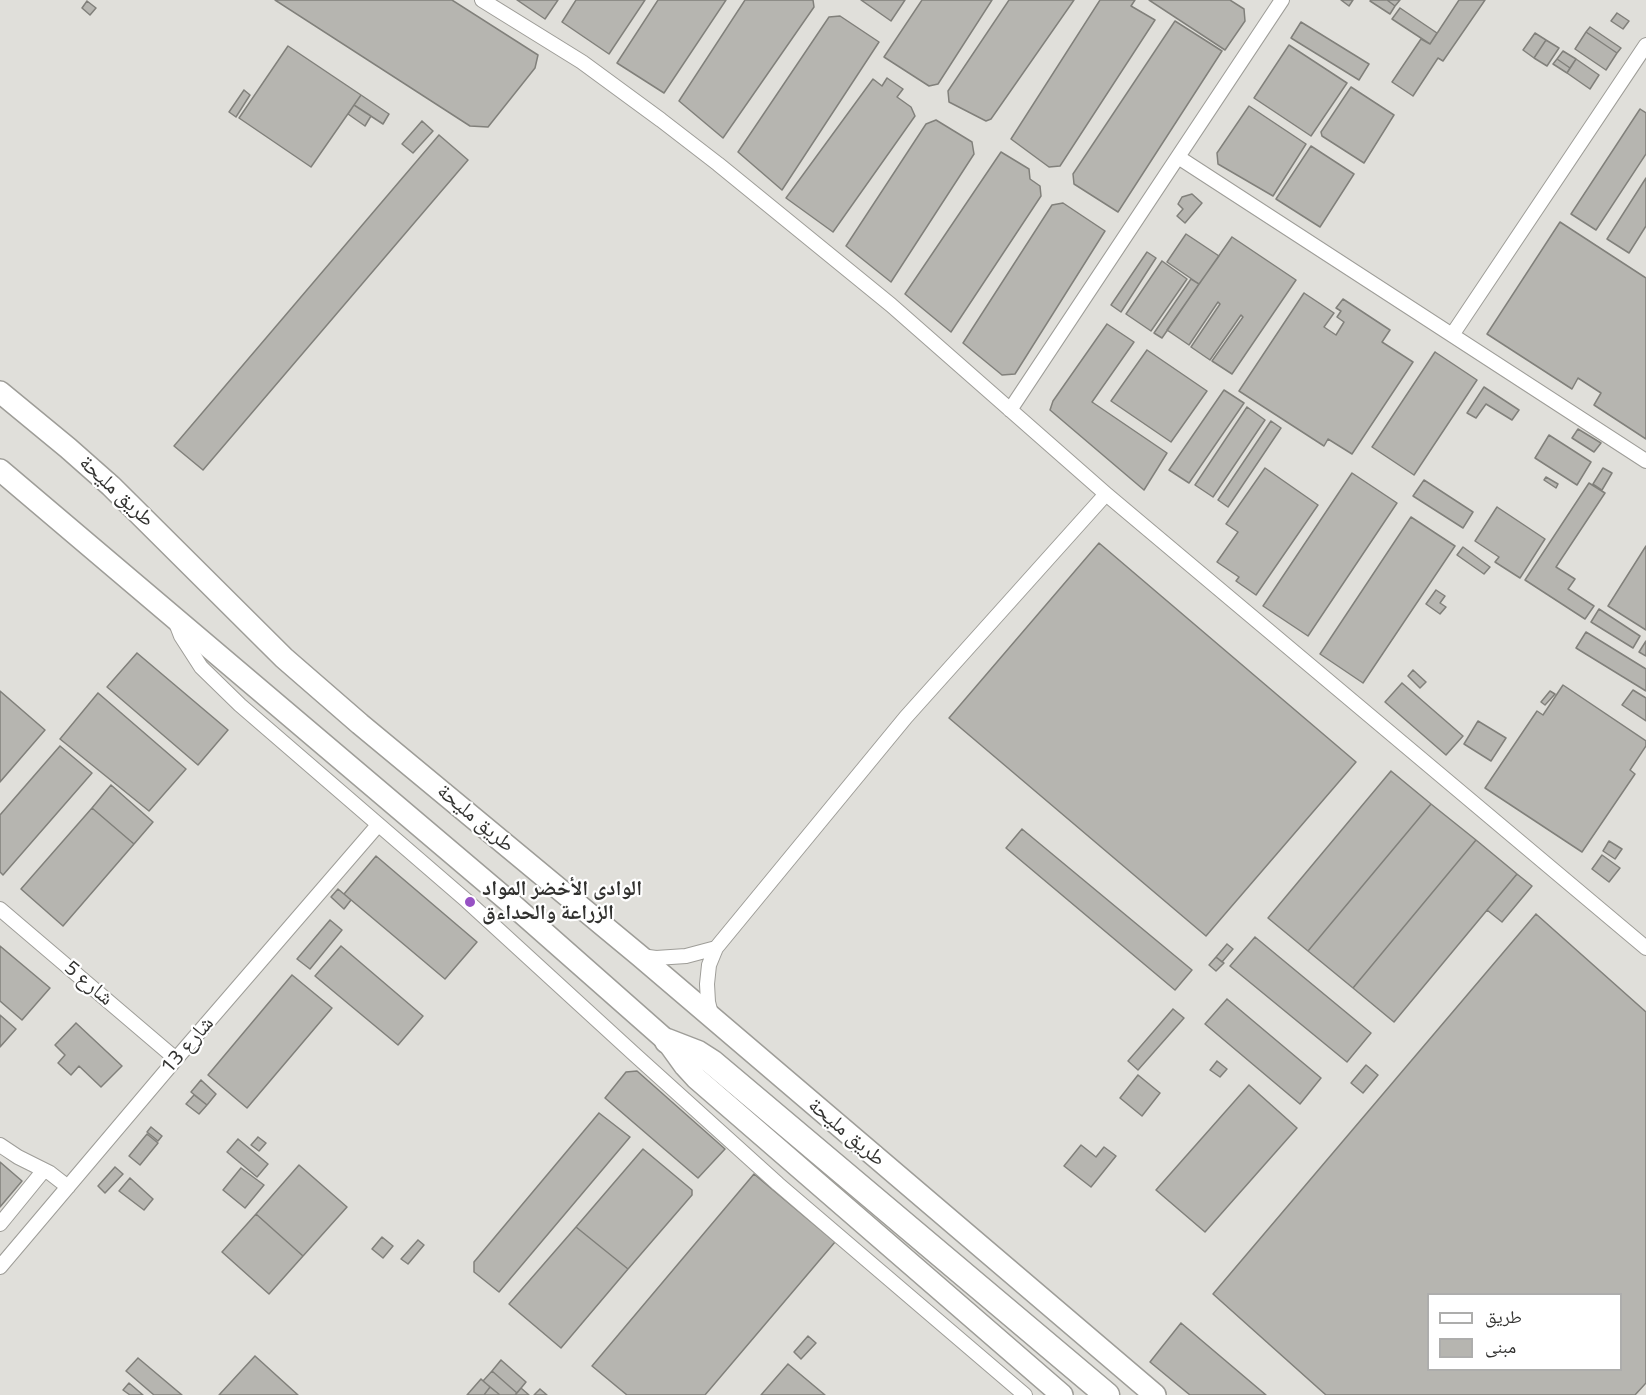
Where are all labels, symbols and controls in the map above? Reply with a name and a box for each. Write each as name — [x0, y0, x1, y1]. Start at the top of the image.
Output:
street label: طريق مليحة — [73, 451, 159, 533]
street label: طريق مليحة — [431, 779, 519, 859]
place label: الوادى الأخضر المواد الزراعة والحداءق — [482, 877, 642, 927]
marker: الوادى الأخضر المواد الزراعة والحداءق — [463, 895, 477, 909]
street label: شارع 5 — [58, 956, 118, 1012]
street label: شارع 13 — [156, 1012, 220, 1080]
street label: طريق مليحة — [802, 1093, 890, 1173]
legend — [1427, 1293, 1622, 1371]
text: طريق — [1485, 1303, 1522, 1330]
text: مبنى — [1485, 1333, 1516, 1360]

